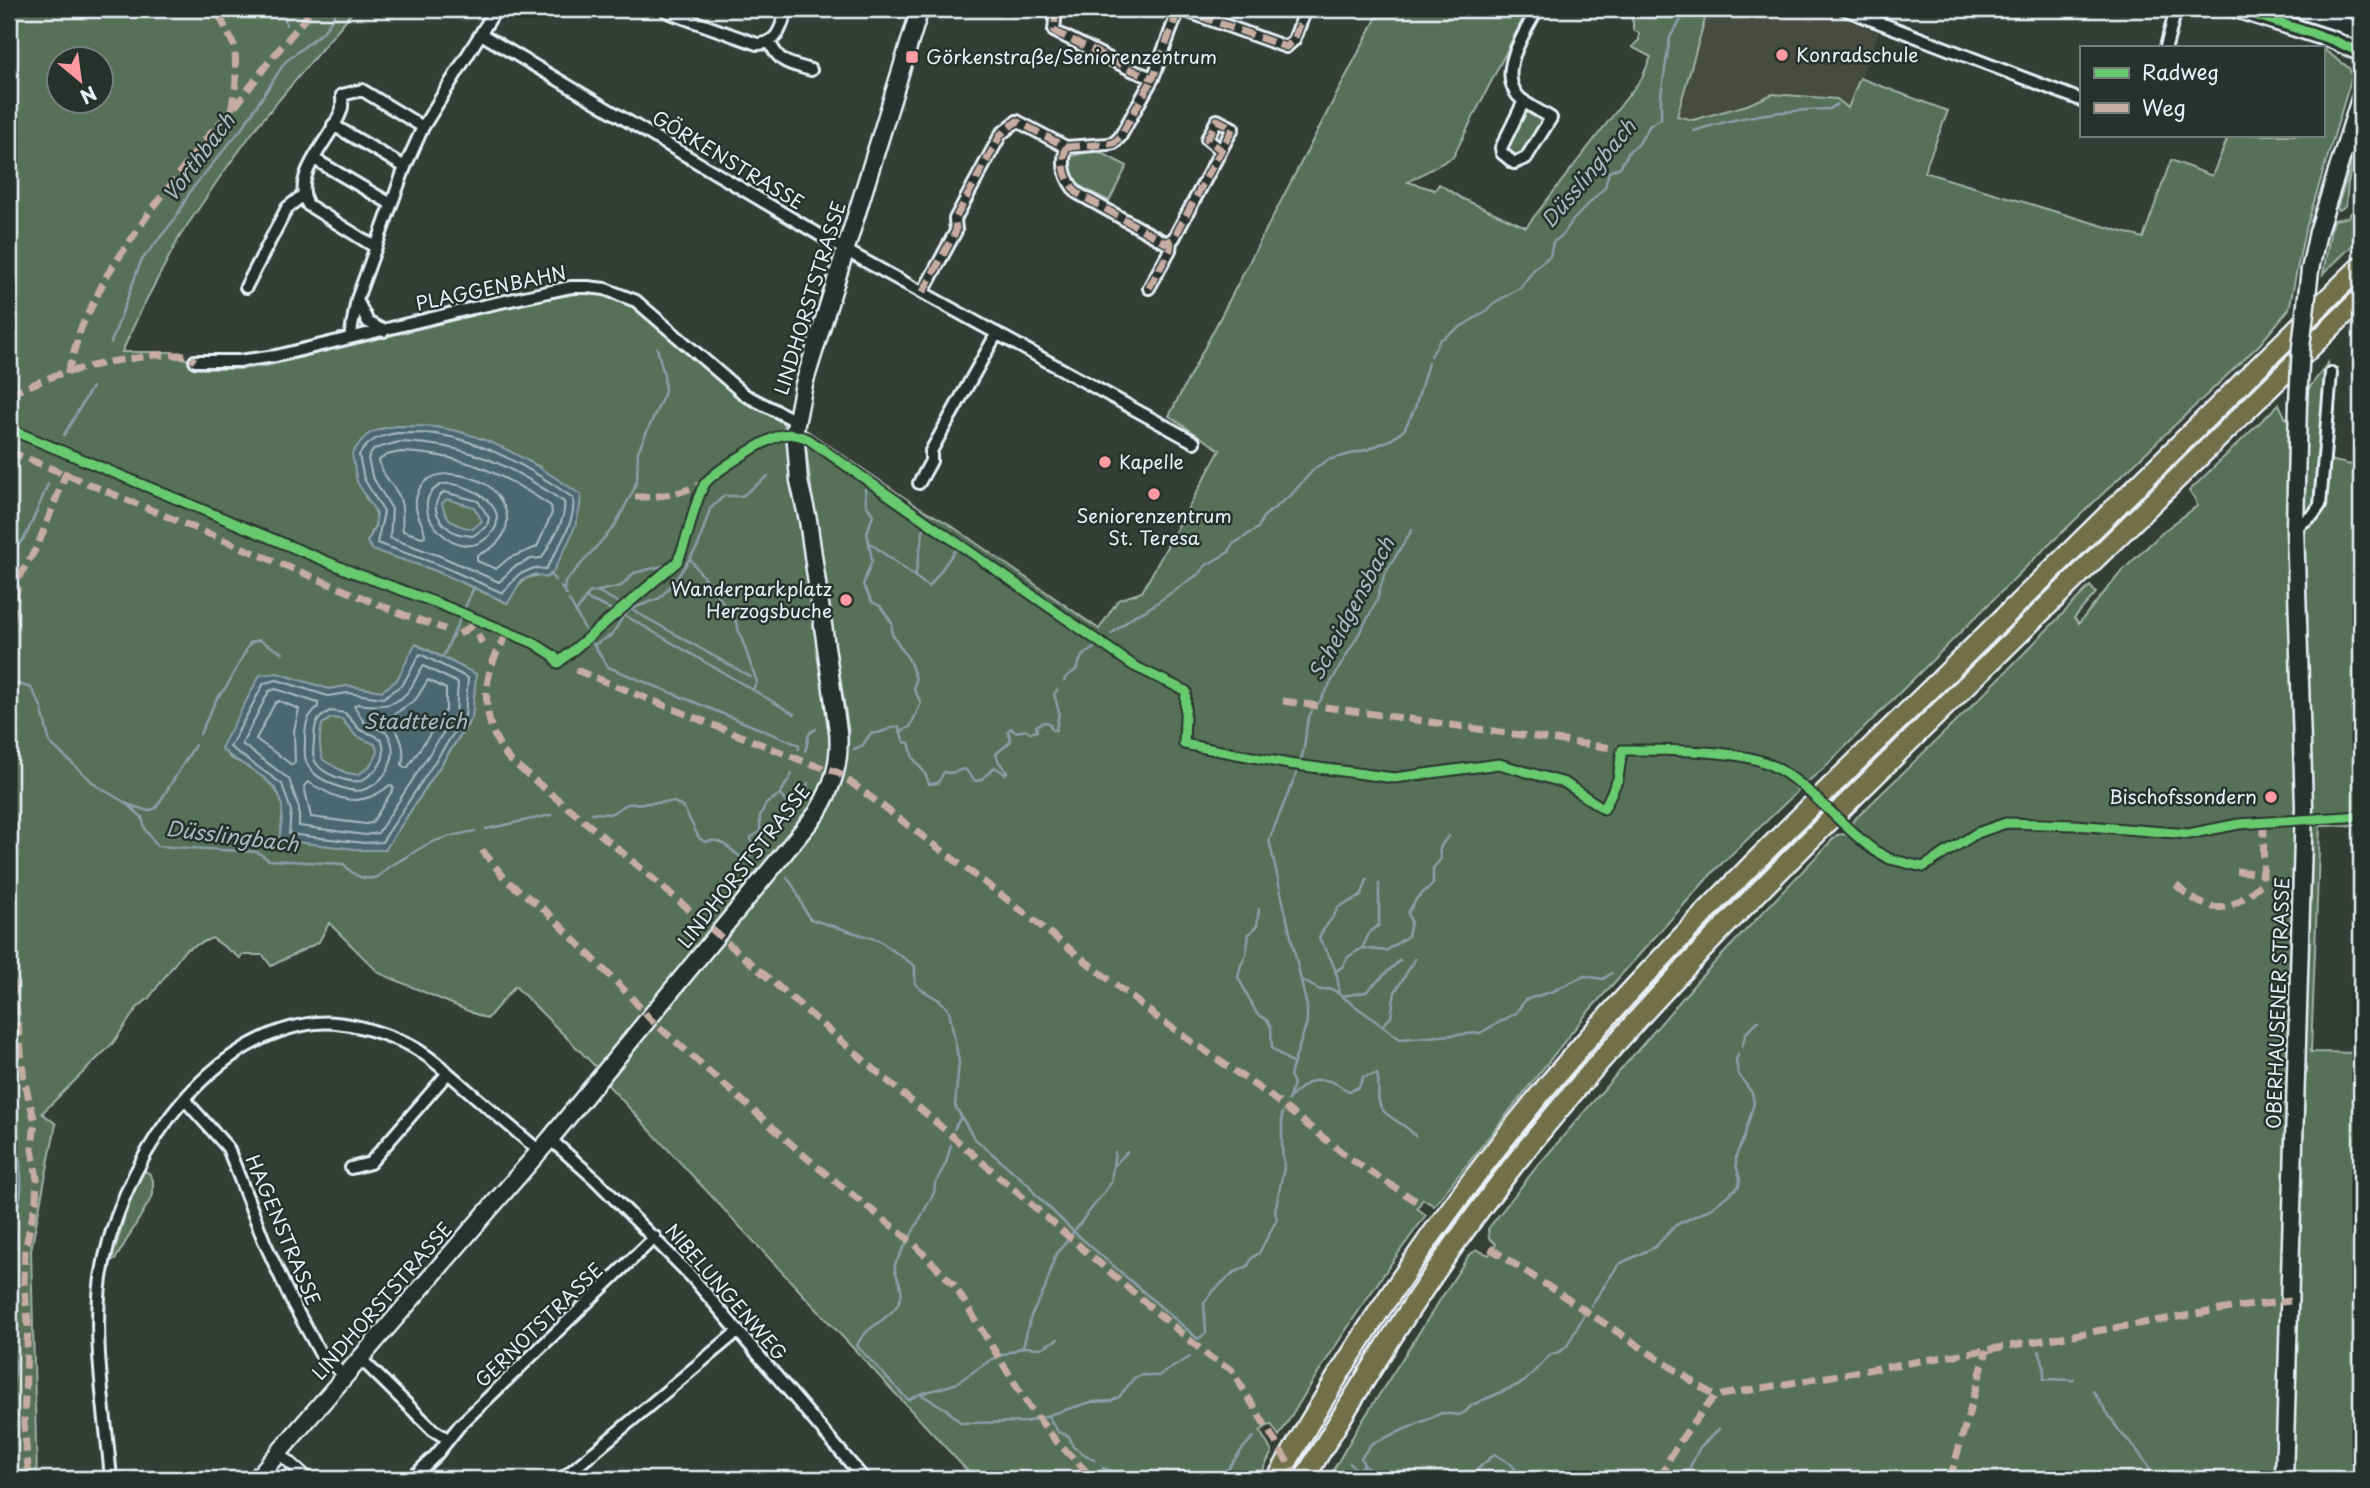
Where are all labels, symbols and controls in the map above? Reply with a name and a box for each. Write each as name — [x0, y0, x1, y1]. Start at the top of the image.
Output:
place label: Konradschule — [1796, 40, 1919, 68]
place label: Görkenstraße/Seniorenzentrum — [926, 42, 1217, 70]
north arrow — [46, 46, 116, 116]
legend — [2080, 46, 2324, 136]
marker: Konradschule — [1774, 47, 1790, 63]
marker: Görkenstraße/Seniorenzentrum — [904, 49, 920, 65]
text: Radweg — [2142, 55, 2219, 87]
text: N — [75, 80, 102, 112]
text: Weg — [2142, 91, 2186, 123]
street label: GÖRKENSTRASSE — [647, 103, 810, 216]
water label: Vorthbach — [153, 105, 242, 208]
water label: Düsslingbach — [1532, 111, 1643, 234]
street label: LINDHORSTSTRASSE — [766, 197, 852, 398]
street label: PLAGGENBAHN — [413, 257, 569, 317]
place label: Kapelle — [1119, 447, 1184, 475]
marker: Kapelle — [1097, 454, 1113, 470]
marker: Seniorenzentrum St. Teresa — [1146, 486, 1162, 502]
place label: Seniorenzentrum St. Teresa — [1076, 501, 1232, 551]
water label: Scheidgensbach — [1299, 530, 1402, 685]
place label: Wanderparkplatz Herzogsbuche — [671, 574, 832, 624]
marker: Wanderparkplatz Herzogsbuche — [838, 592, 854, 608]
water label: Stadtteich — [363, 704, 467, 736]
street label: LINDHORSTSTRASSE — [670, 777, 816, 953]
place label: Bischofssondern — [2109, 782, 2257, 810]
marker: Bischofssondern — [2263, 789, 2279, 805]
water label: Düsslingbach — [164, 811, 301, 859]
street label: OBERHAUSENER STRASSE — [2259, 876, 2295, 1129]
street label: HAGENSTRASSE — [240, 1150, 328, 1309]
street label: LINDHORSTSTRASSE — [305, 1215, 458, 1385]
street label: NIBELUNGENWEG — [659, 1217, 794, 1366]
street label: GERNOTSTRASSE — [468, 1256, 609, 1393]

